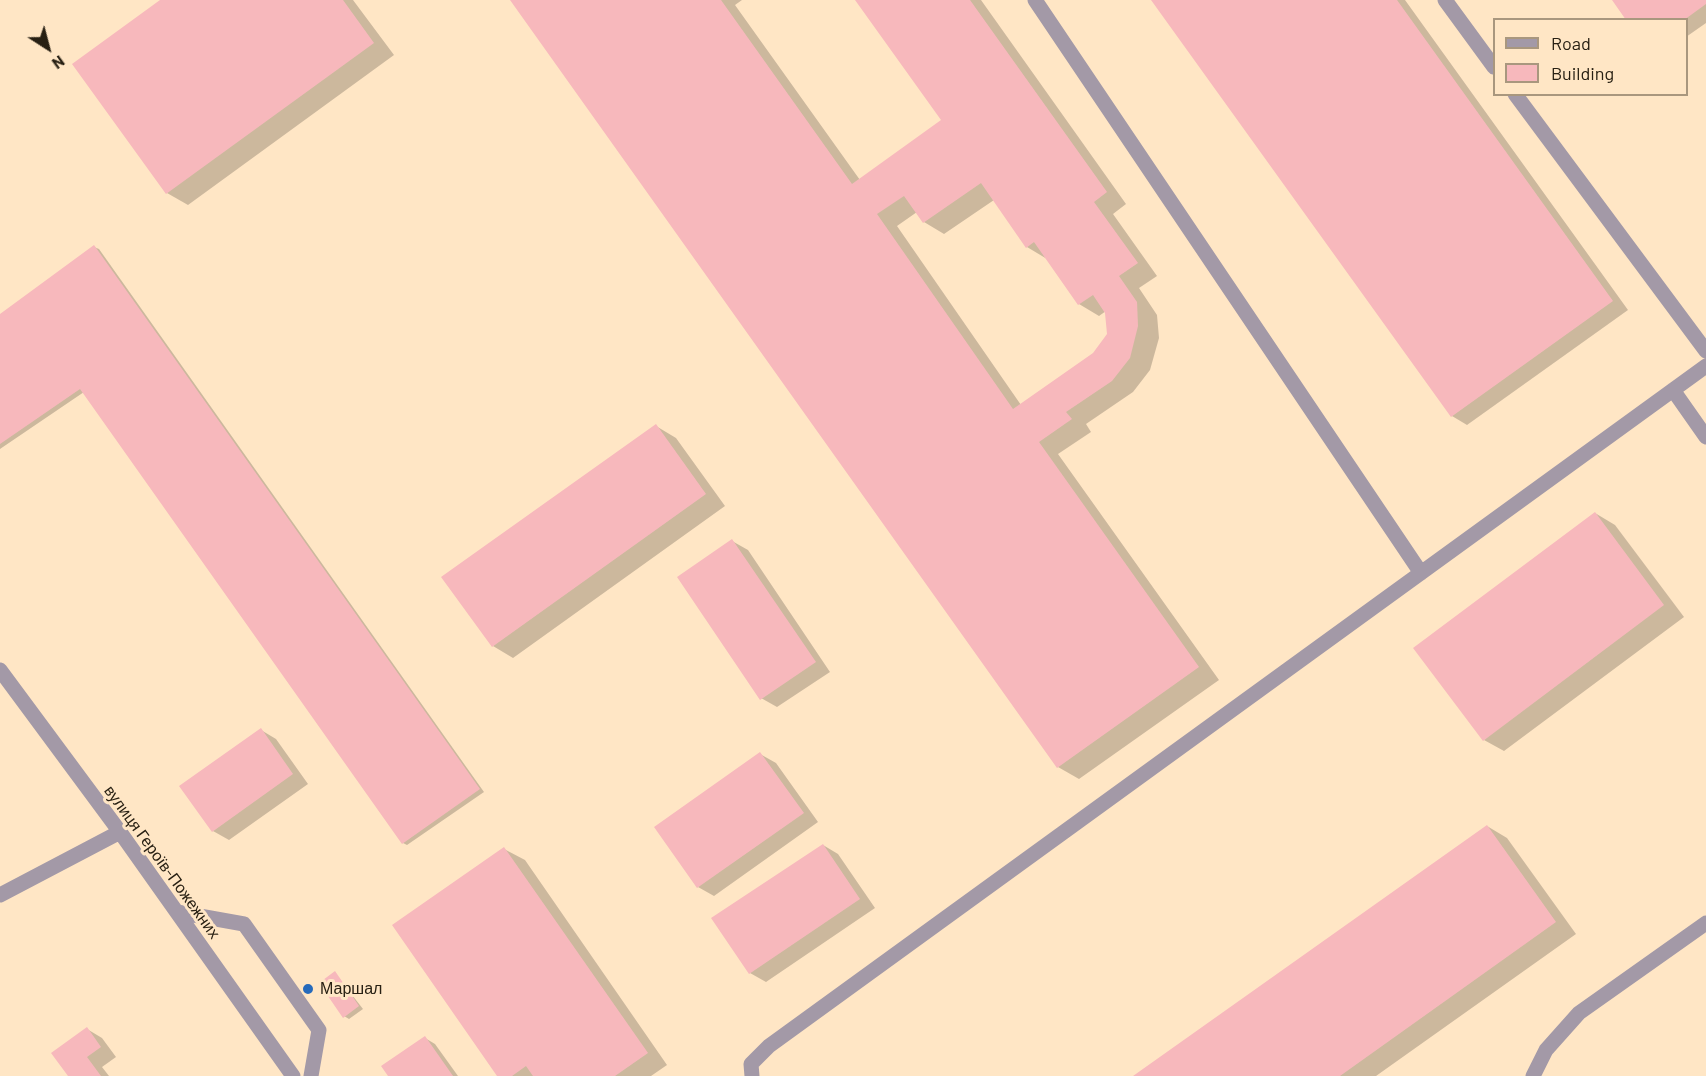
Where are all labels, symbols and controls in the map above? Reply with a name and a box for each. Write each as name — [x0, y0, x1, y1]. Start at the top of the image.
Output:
north arrow — [18, 18, 78, 78]
legend — [1493, 18, 1688, 96]
text: Road — [1551, 32, 1591, 54]
text: N — [49, 52, 69, 74]
text: Building — [1551, 62, 1614, 84]
street label: вулиця Героїв-Пожежних — [100, 782, 224, 942]
place label: Маршал — [320, 979, 382, 999]
marker: Маршал — [301, 982, 315, 996]

